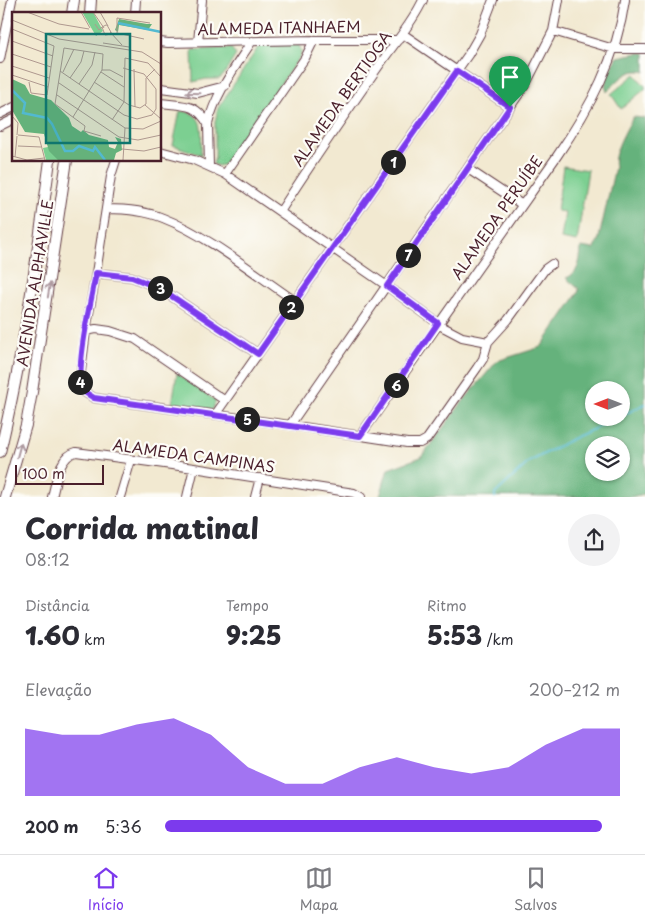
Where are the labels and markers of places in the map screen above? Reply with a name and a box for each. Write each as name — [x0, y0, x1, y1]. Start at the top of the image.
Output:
pin — [489, 56, 531, 107]
pin: 1 — [380, 150, 406, 174]
pin: 7 — [396, 242, 420, 268]
pin: 3 — [148, 276, 172, 300]
pin: 2 — [278, 294, 304, 320]
pin: 4 — [68, 370, 92, 394]
pin: 6 — [384, 372, 408, 398]
pin: 5 — [234, 406, 260, 432]

